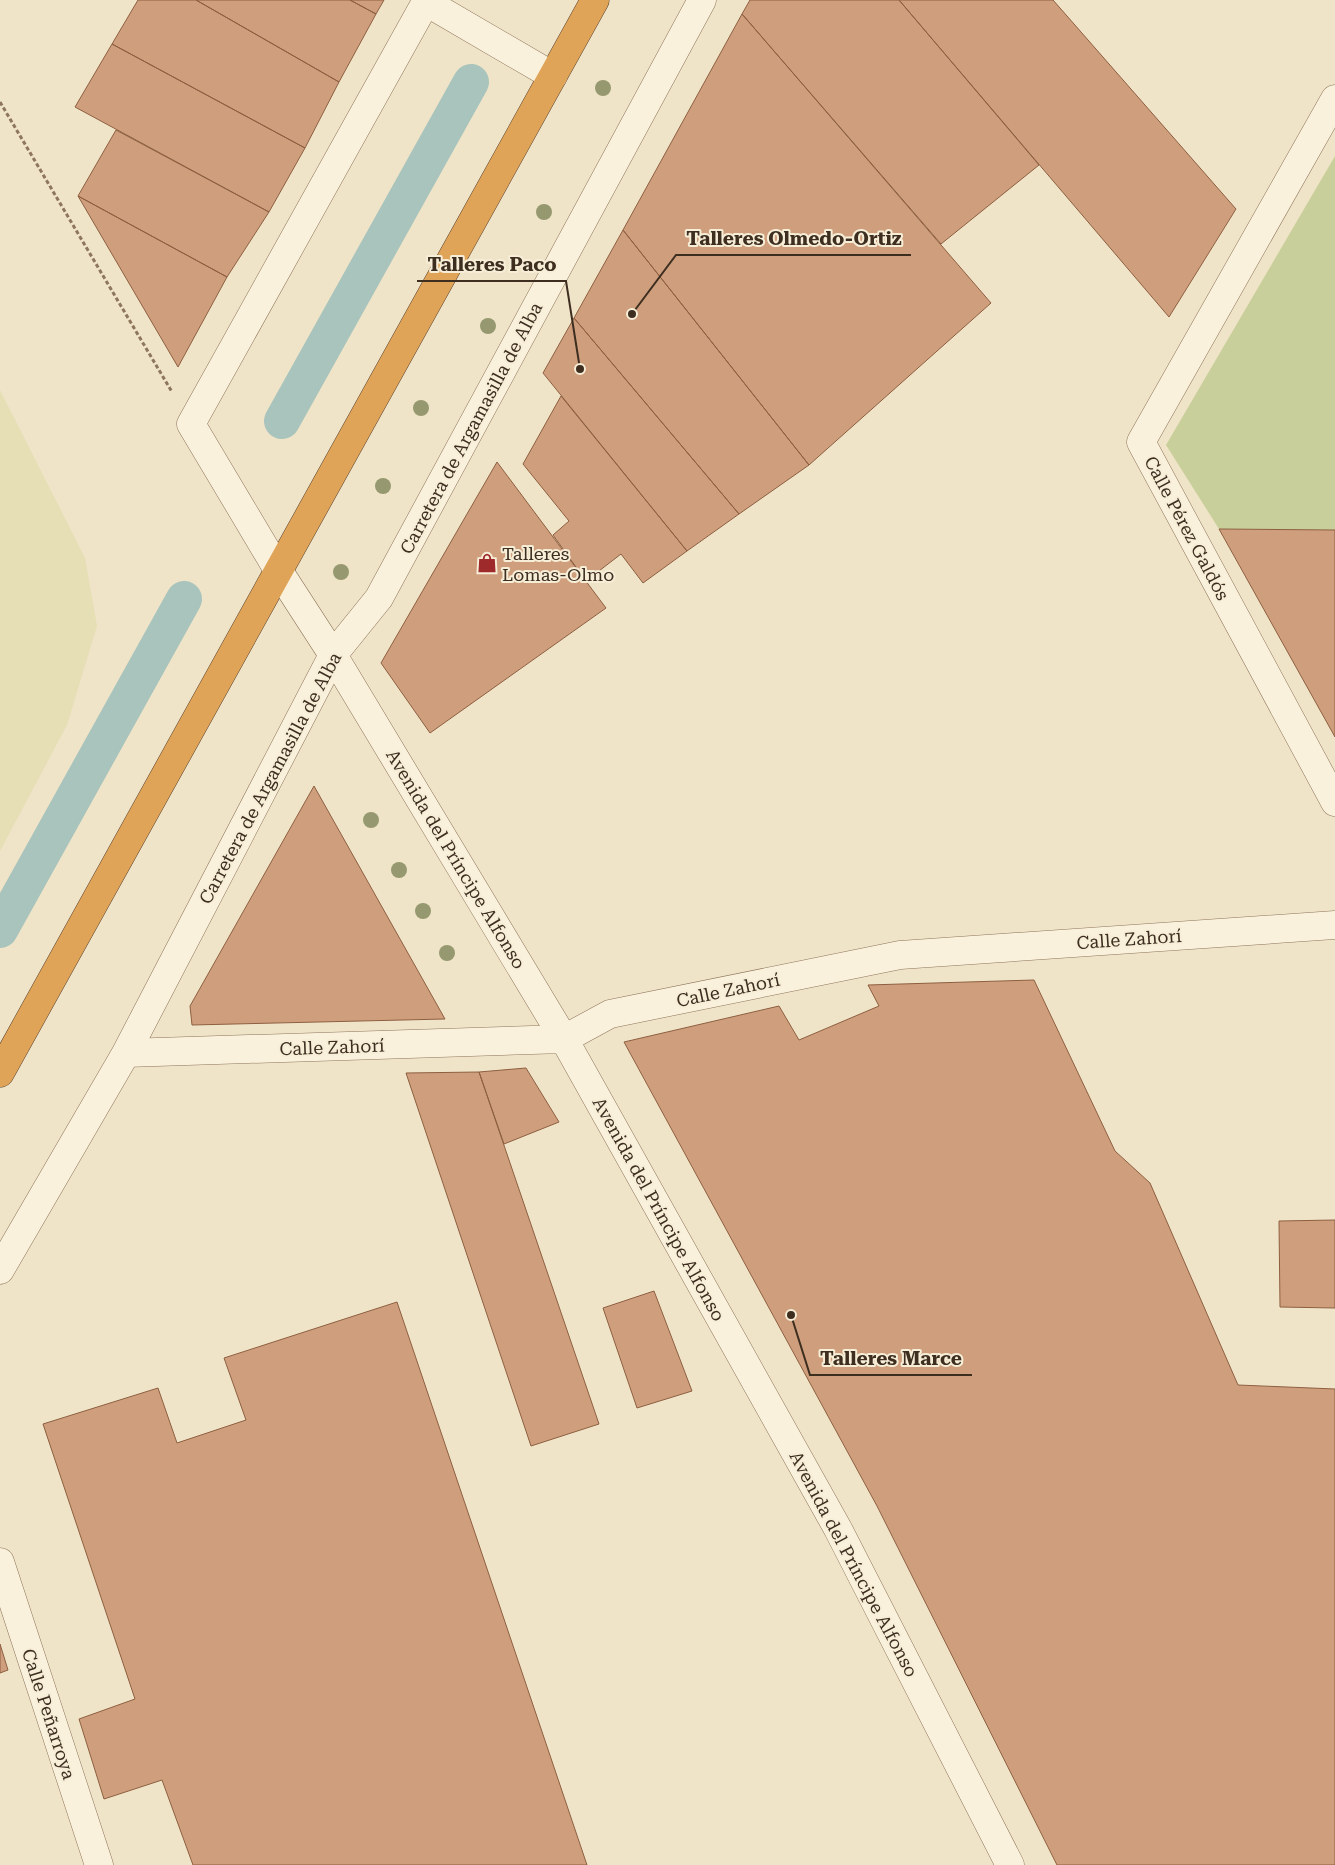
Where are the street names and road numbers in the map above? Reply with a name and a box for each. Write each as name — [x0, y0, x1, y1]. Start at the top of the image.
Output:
street label: Carretera de Argamasilla de Alba — [396, 298, 547, 557]
street label: Calle Pérez Galdós — [1140, 452, 1234, 604]
street label: Carretera de Argamasilla de Alba — [195, 648, 346, 907]
street label: Avenida del Príncipe Alfonso — [382, 745, 530, 973]
street label: Calle Zahorí — [1076, 925, 1182, 953]
street label: Calle Zahorí — [674, 969, 782, 1011]
street label: Calle Zahorí — [279, 1035, 385, 1059]
street label: Avenida del Príncipe Alfonso — [589, 1094, 729, 1324]
street label: Avenida del Príncipe Alfonso — [785, 1448, 923, 1680]
street label: Calle Peñarroya — [18, 1646, 80, 1782]

